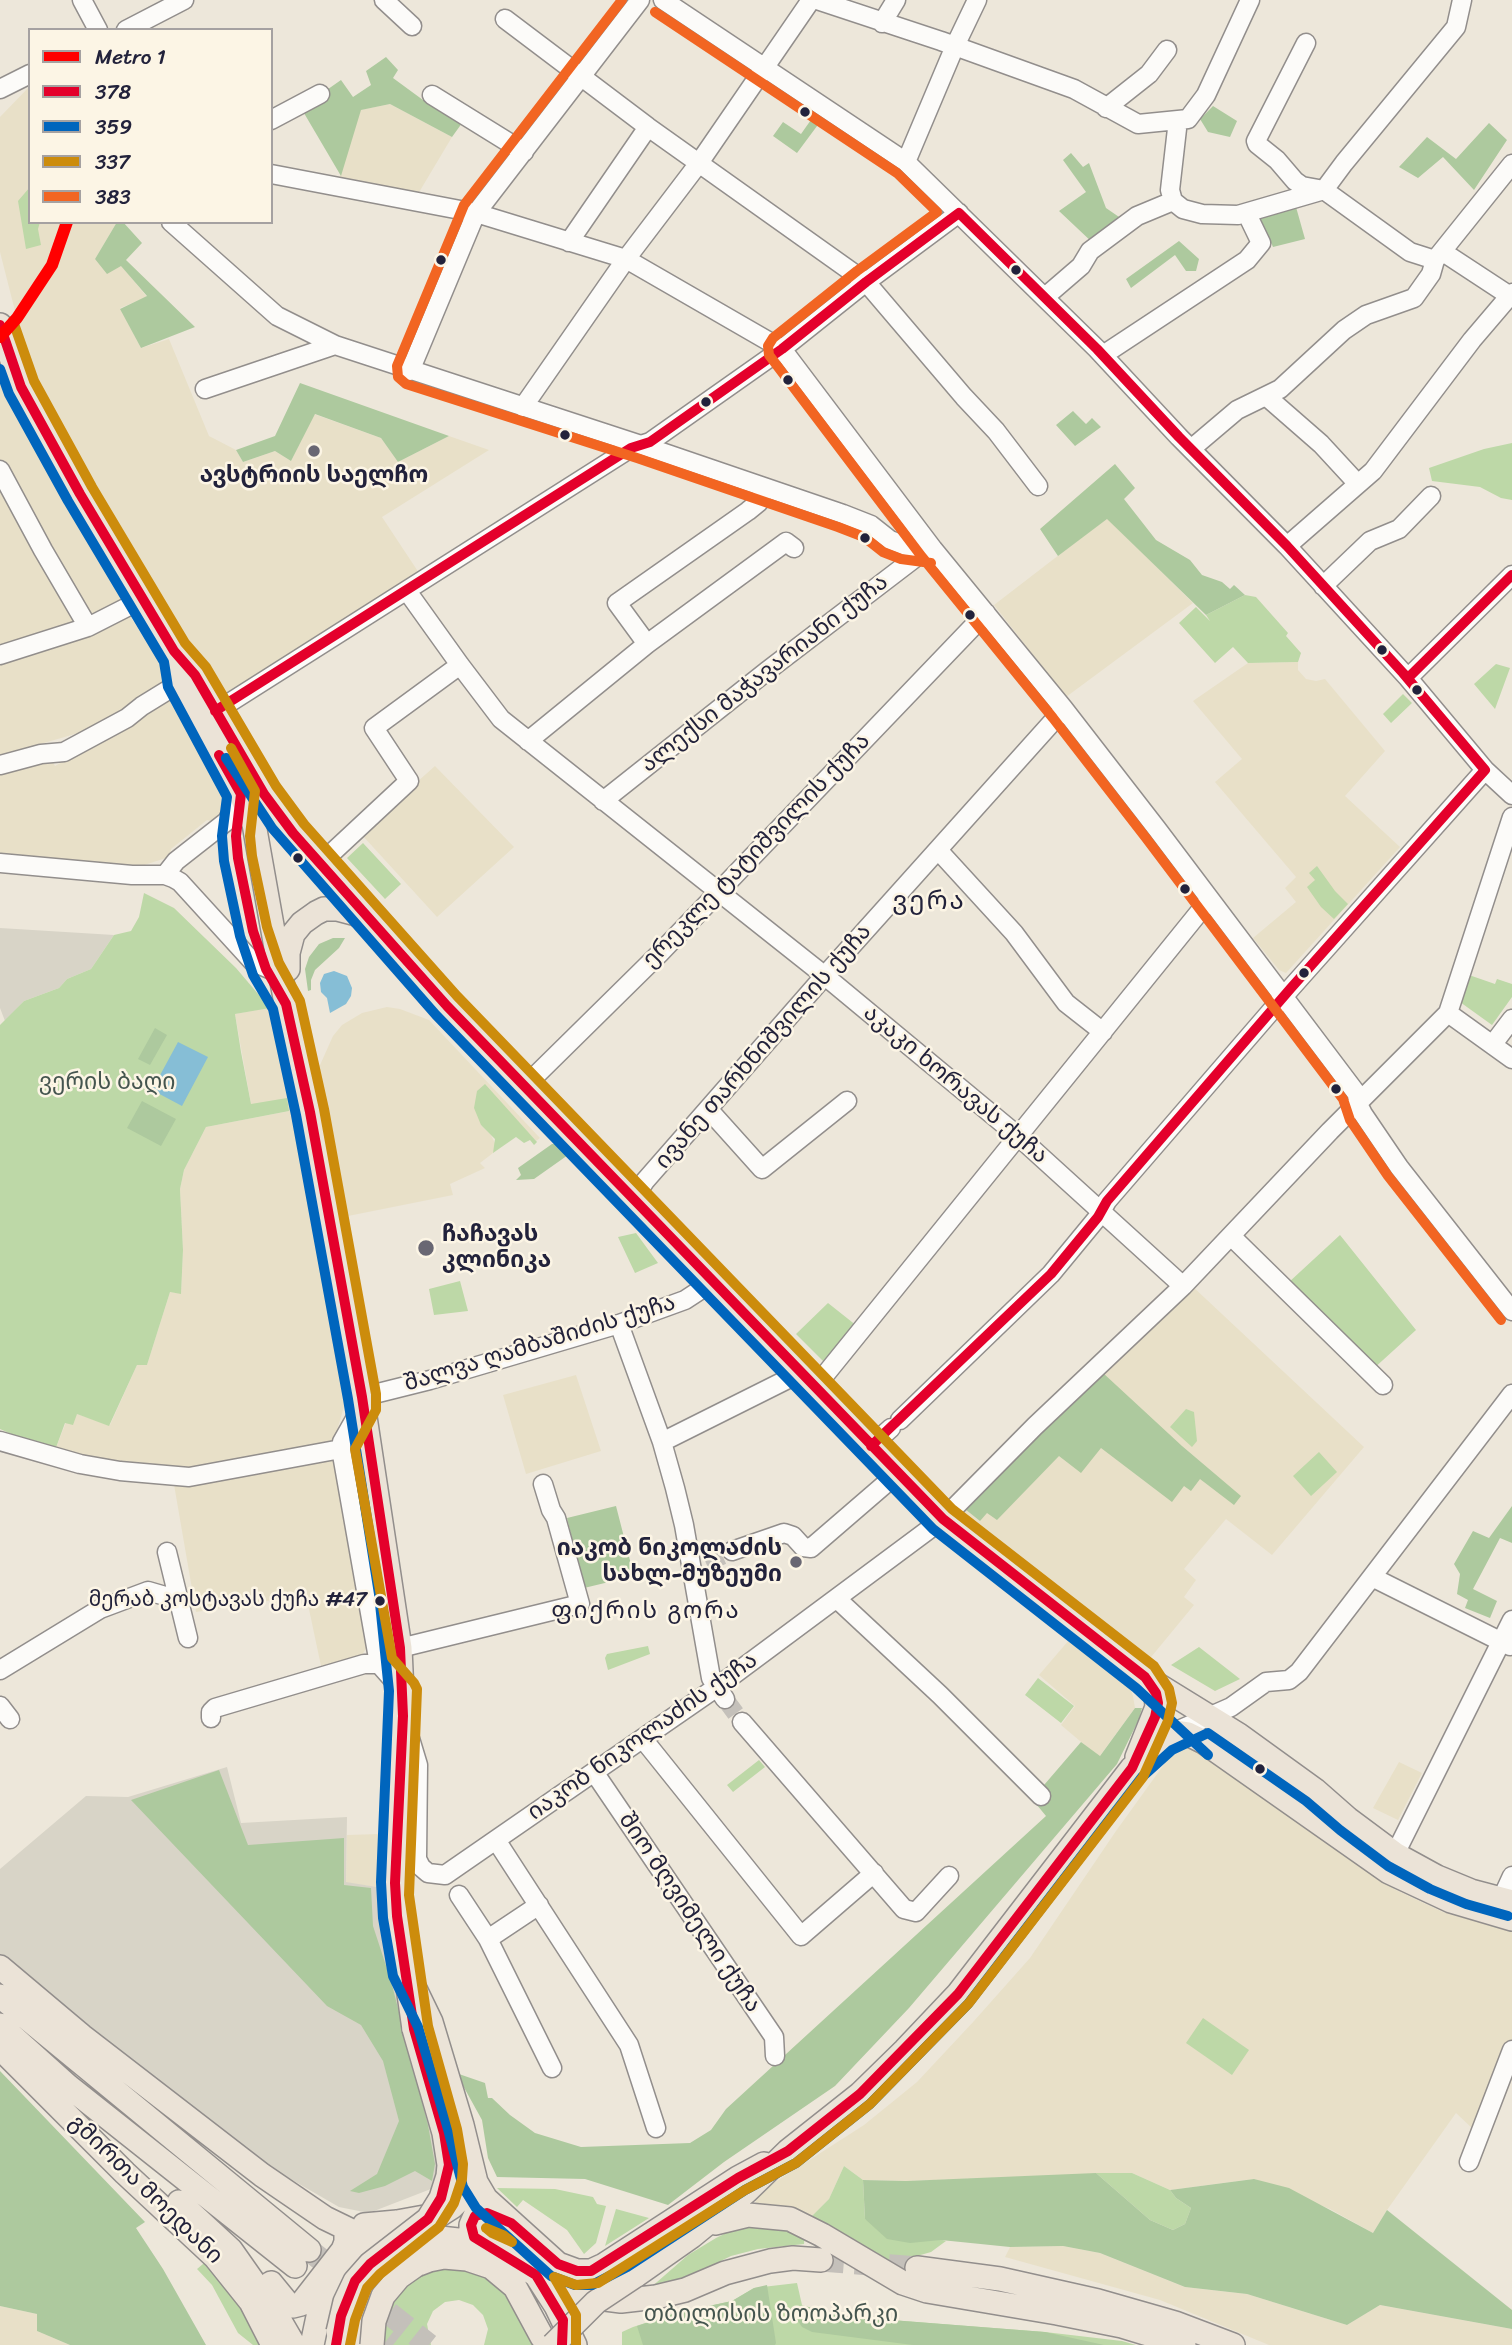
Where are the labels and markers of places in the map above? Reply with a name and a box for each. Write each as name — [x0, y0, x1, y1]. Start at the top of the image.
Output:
unlabelled marker — [798, 105, 812, 119]
unlabelled marker — [434, 253, 448, 267]
unlabelled marker — [1009, 263, 1023, 277]
unlabelled marker — [781, 373, 795, 387]
unlabelled marker — [699, 395, 713, 409]
unlabelled marker — [558, 428, 572, 442]
marker: ავსტრიის საელჩო — [306, 443, 322, 459]
place label: ავსტრიის საელჩო — [200, 462, 428, 490]
unlabelled marker — [858, 531, 872, 545]
unlabelled marker — [963, 608, 977, 622]
unlabelled marker — [1375, 643, 1389, 657]
unlabelled marker — [1410, 683, 1424, 697]
unlabelled marker — [291, 851, 305, 865]
unlabelled marker — [1178, 882, 1192, 896]
unlabelled marker — [1297, 966, 1311, 980]
unlabelled marker — [1329, 1082, 1343, 1096]
place label: ჩაჩავას კლინიკა — [442, 1221, 551, 1275]
marker: ჩაჩავას კლინიკა — [416, 1238, 436, 1258]
place label: იაკობ ნიკოლაძის სახლ-მუზეუმი — [557, 1535, 782, 1589]
marker: იაკობ ნიკოლაძის სახლ-მუზეუმი — [788, 1554, 804, 1570]
place label: მერაბ კოსტავას ქუჩა #47 — [89, 1588, 367, 1614]
marker: მერაბ კოსტავას ქუჩა #47 — [373, 1594, 387, 1608]
unlabelled marker — [1253, 1762, 1267, 1776]

